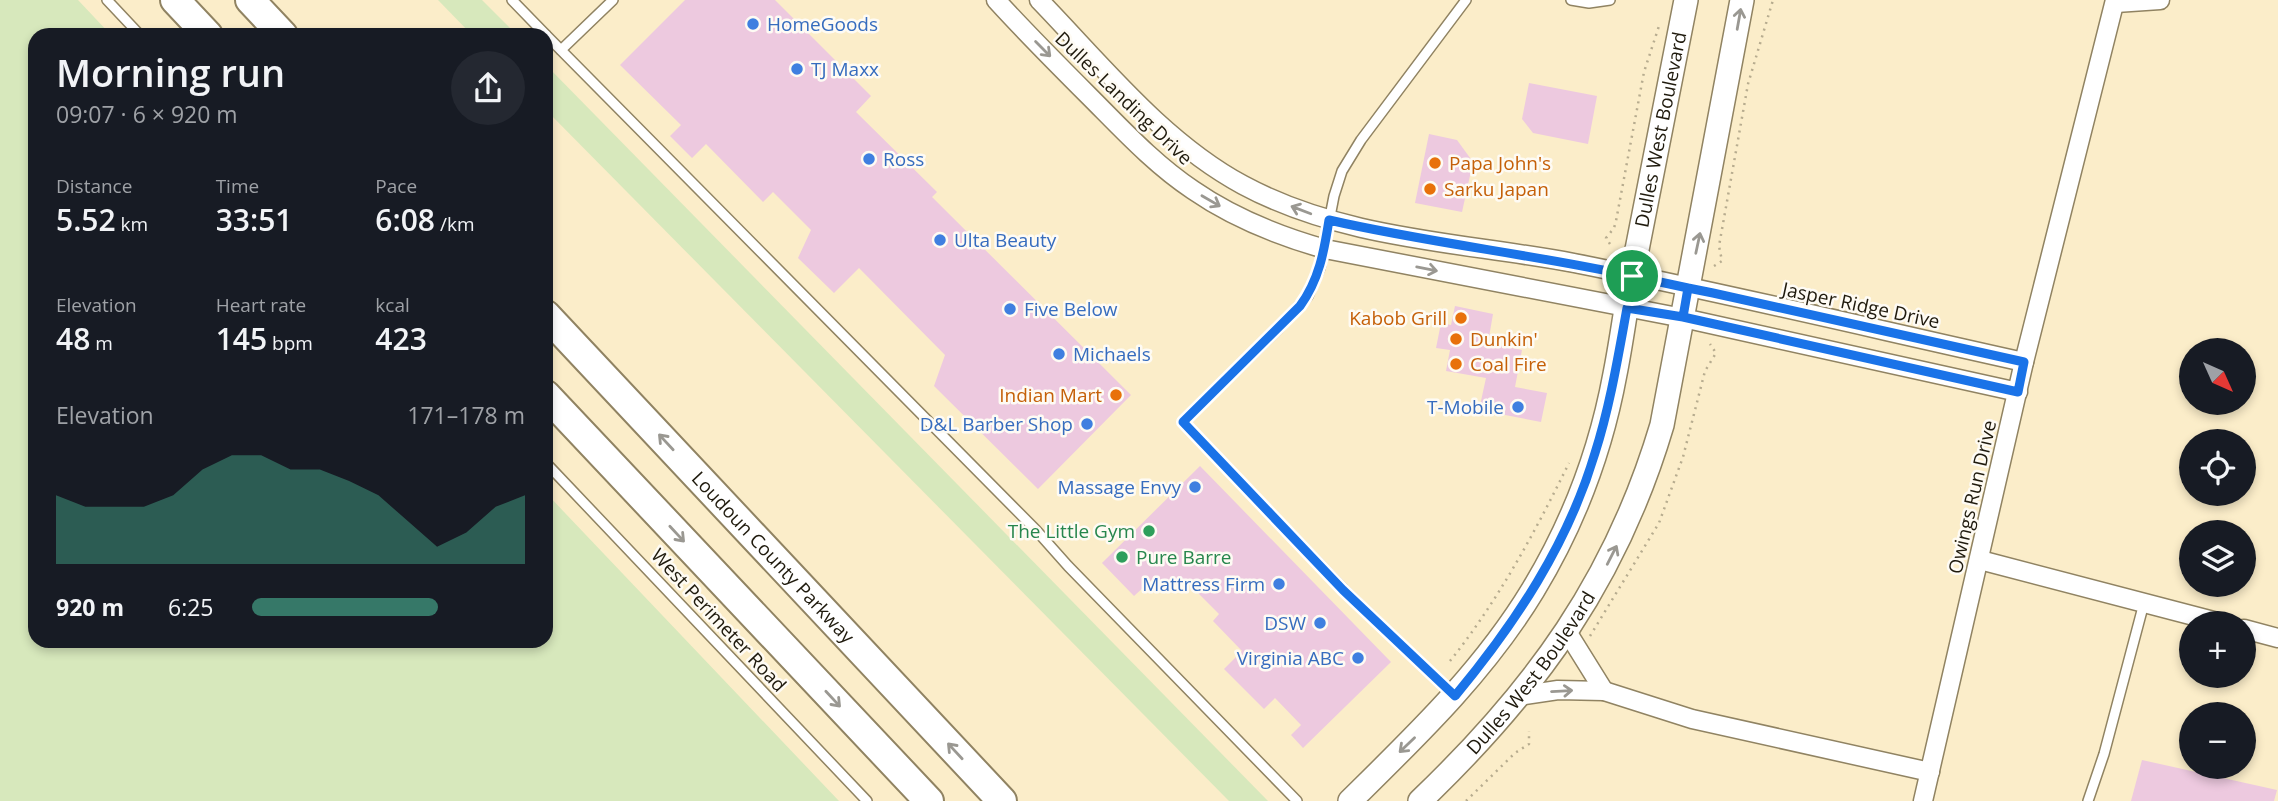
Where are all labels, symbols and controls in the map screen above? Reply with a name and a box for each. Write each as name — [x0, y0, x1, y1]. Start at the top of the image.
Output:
one-way arrow — [1733, 8, 1746, 31]
place label: HomeGoods — [767, 11, 878, 37]
marker: HomeGoods — [745, 16, 761, 32]
street label: Dulles Landing Drive — [1050, 26, 1198, 170]
street label: Dulles West Boulevard — [1628, 29, 1692, 230]
one-way arrow — [1034, 41, 1051, 58]
text: Morning run — [56, 46, 285, 98]
button: share — [451, 51, 525, 125]
place label: TJ Maxx — [811, 56, 879, 82]
marker: TJ Maxx — [789, 61, 805, 77]
text: 09:07 · 6 × 920 m — [56, 98, 238, 130]
place label: Ross — [883, 146, 924, 172]
place label: Papa John's — [1449, 150, 1551, 176]
marker: Ross — [861, 151, 877, 167]
marker: Papa John's — [1427, 155, 1443, 171]
text: Distance — [56, 173, 132, 199]
text: Time — [216, 173, 259, 199]
text: Pace — [375, 173, 417, 199]
place label: Sarku Japan — [1444, 176, 1549, 202]
marker: Sarku Japan — [1422, 181, 1438, 197]
one-way arrow — [1201, 194, 1221, 208]
text: 5.52 — [56, 199, 116, 240]
text: 33:51 — [216, 199, 293, 240]
text: 6:08 — [375, 199, 435, 240]
one-way arrow — [1291, 203, 1313, 216]
text: km — [116, 211, 148, 237]
text: /km — [435, 211, 475, 237]
place label: Ulta Beauty — [954, 227, 1057, 253]
marker: Ulta Beauty — [932, 232, 948, 248]
one-way arrow — [1691, 232, 1705, 255]
pin — [1602, 246, 1662, 306]
icon: arrive — [1613, 257, 1651, 295]
one-way arrow — [1415, 263, 1438, 276]
street label: Jasper Ridge Drive — [1778, 275, 1942, 334]
text: Elevation — [56, 292, 137, 318]
text: Heart rate — [216, 292, 306, 318]
text: kcal — [375, 292, 410, 318]
place label: Five Below — [1024, 296, 1118, 322]
marker: Five Below — [1002, 301, 1018, 317]
place label: Kabob Grill — [1349, 305, 1447, 331]
marker: Kabob Grill — [1453, 310, 1469, 326]
text: 48 — [56, 318, 90, 359]
text: 145 — [216, 318, 267, 359]
text: 423 — [375, 318, 427, 359]
place label: Dunkin' — [1470, 326, 1538, 352]
text: m — [90, 330, 113, 356]
text: bpm — [267, 330, 313, 356]
marker: Dunkin' — [1448, 331, 1464, 347]
north arrow — [2179, 338, 2256, 415]
map controls — [2179, 338, 2256, 779]
place label: Michaels — [1073, 341, 1151, 367]
marker: Michaels — [1051, 346, 1067, 362]
place label: Coal Fire — [1470, 351, 1547, 377]
marker: Coal Fire — [1448, 356, 1464, 372]
place label: Indian Mart — [999, 382, 1102, 408]
marker: Indian Mart — [1108, 387, 1124, 403]
place label: T-Mobile — [1427, 394, 1504, 420]
text: Elevation — [56, 399, 154, 431]
text: 171–178 m — [407, 399, 525, 431]
marker: T-Mobile — [1510, 399, 1526, 415]
place label: D&L Barber Shop — [920, 411, 1073, 437]
marker: D&L Barber Shop — [1079, 416, 1095, 432]
street label: Owings Run Drive — [1942, 418, 2002, 576]
button: locate — [2179, 429, 2256, 506]
one-way arrow — [658, 433, 674, 451]
street label: Loudoun County Parkway — [686, 465, 861, 649]
place label: Massage Envy — [1058, 474, 1181, 500]
marker: Massage Envy — [1187, 479, 1203, 495]
place label: The Little Gym — [1008, 518, 1135, 544]
button: layers — [2179, 520, 2256, 597]
marker: The Little Gym — [1141, 523, 1157, 539]
one-way arrow — [668, 525, 685, 542]
street label: West Perimeter Road — [646, 543, 792, 697]
place label: Pure Barre — [1136, 544, 1231, 570]
one-way arrow — [1605, 545, 1619, 566]
marker: Pure Barre — [1114, 549, 1130, 565]
place label: Mattress Firm — [1142, 571, 1265, 597]
marker: Mattress Firm — [1271, 576, 1287, 592]
street label: Dulles West Boulevard — [1460, 586, 1601, 760]
text: 920 m — [56, 591, 124, 623]
text: 6:25 — [168, 591, 214, 623]
place label: DSW — [1264, 610, 1306, 636]
button: + — [2179, 611, 2256, 688]
marker: DSW — [1312, 615, 1328, 631]
place label: Virginia ABC — [1237, 645, 1344, 671]
marker: Virginia ABC — [1350, 650, 1366, 666]
one-way arrow — [1550, 685, 1573, 698]
one-way arrow — [825, 690, 842, 707]
button: − — [2179, 702, 2256, 779]
one-way arrow — [1399, 736, 1416, 753]
one-way arrow — [947, 743, 964, 760]

